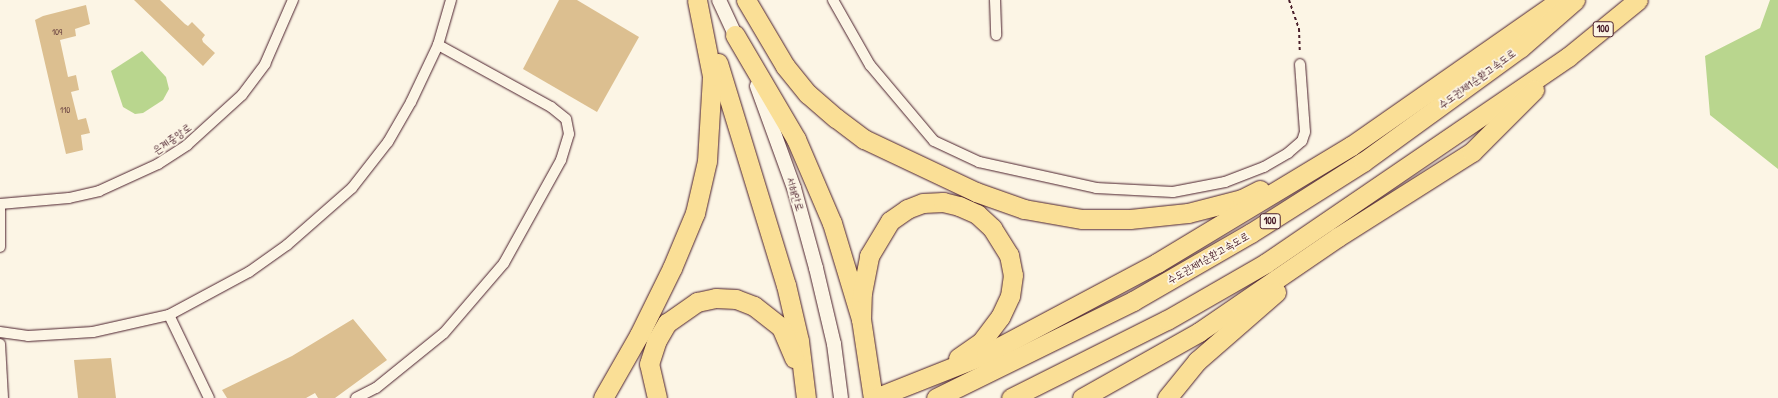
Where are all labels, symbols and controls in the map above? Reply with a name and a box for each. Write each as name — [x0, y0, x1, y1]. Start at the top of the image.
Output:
road number: 100 — [1592, 21, 1614, 37]
house number: 109 — [52, 27, 62, 37]
street label: 수도권제1순환고속도로 — [1436, 46, 1518, 112]
house number: 110 — [60, 105, 70, 115]
street label: 은계중앙로 — [150, 121, 194, 157]
street label: 서해안로 — [784, 175, 806, 213]
road number: 100 — [1259, 213, 1281, 229]
street label: 수도권제1순환고속도로 — [1165, 229, 1251, 287]

